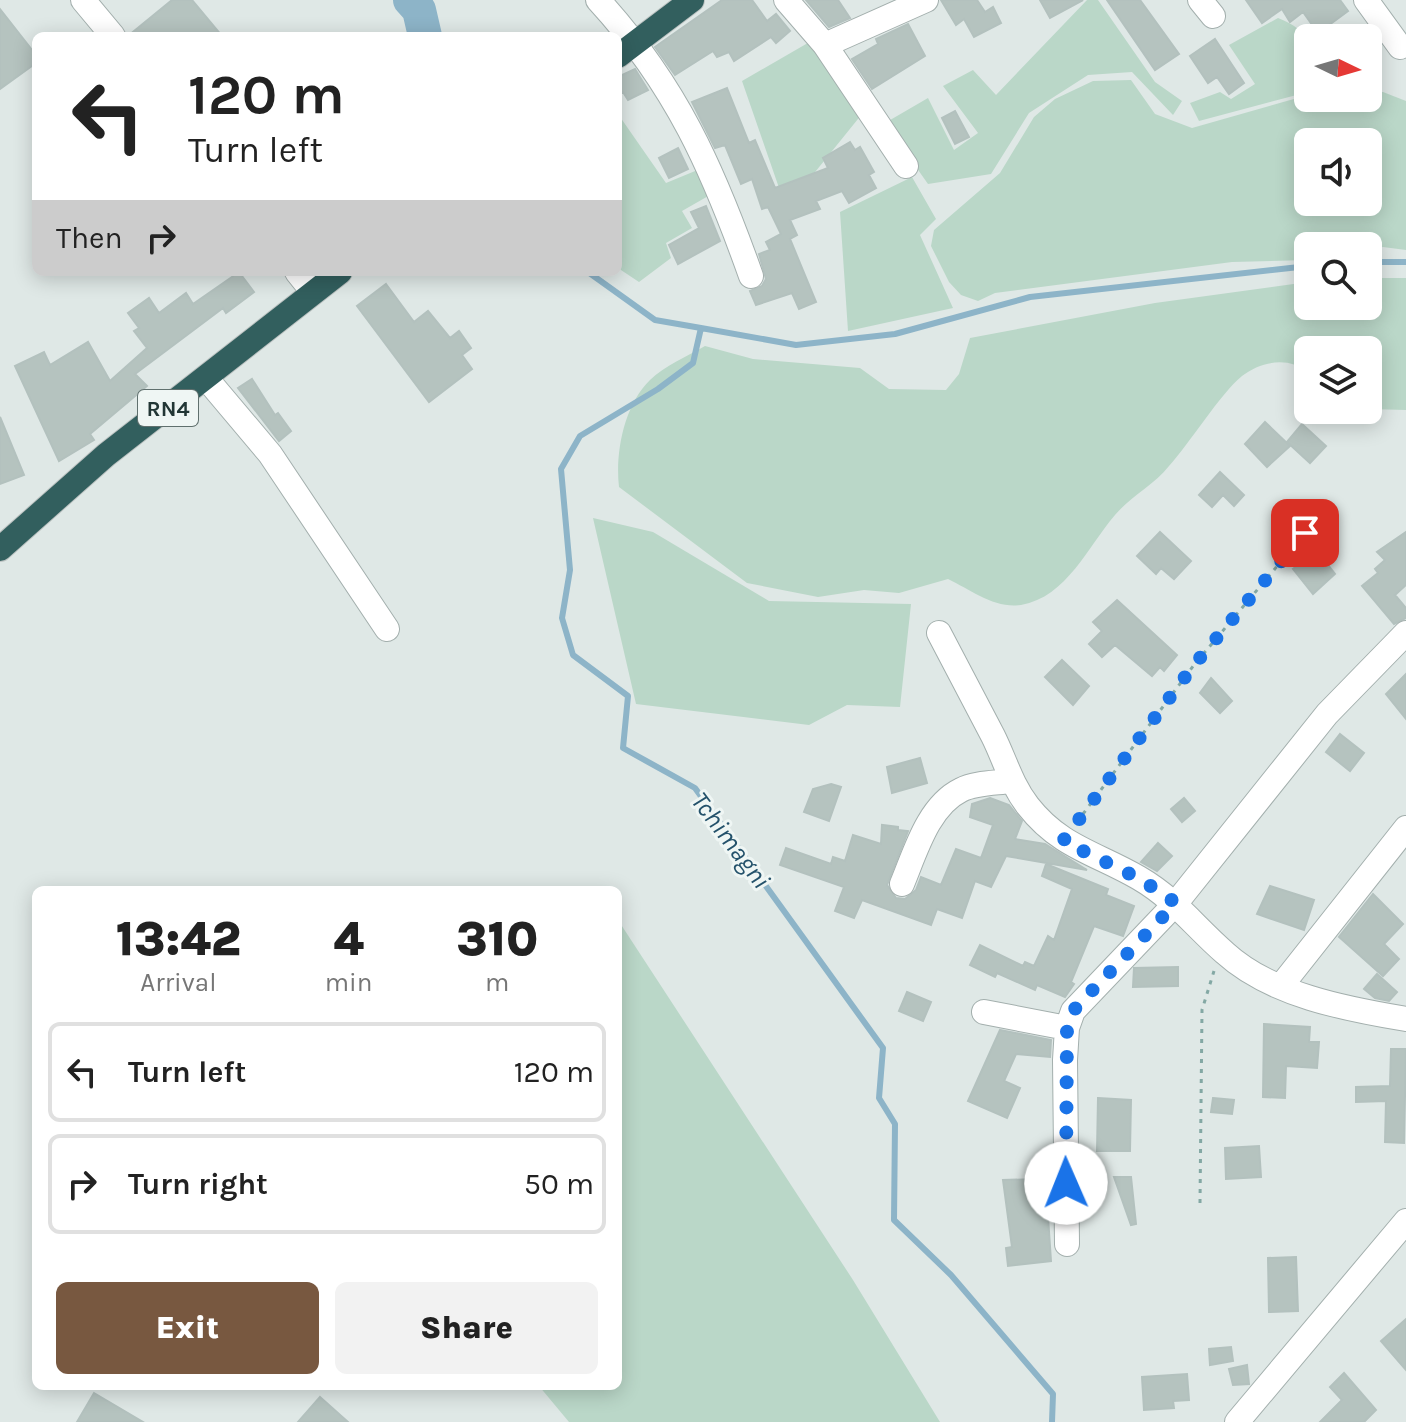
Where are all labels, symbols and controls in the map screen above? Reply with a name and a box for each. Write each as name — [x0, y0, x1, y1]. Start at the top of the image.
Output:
north arrow — [1294, 24, 1382, 112]
map controls — [1294, 24, 1382, 424]
text: 120 m — [188, 62, 345, 127]
icon: left — [56, 64, 160, 168]
button: sound — [1294, 128, 1382, 216]
text: Turn left — [188, 129, 323, 171]
icon: right — [139, 216, 183, 260]
text: Then — [56, 220, 123, 256]
button: search — [1294, 232, 1382, 320]
button: layers — [1294, 336, 1382, 424]
road number: RN4 — [138, 390, 198, 426]
pin — [1271, 499, 1339, 567]
icon: arrive — [1283, 511, 1327, 555]
water label: Tchimagni — [684, 786, 777, 895]
text: 13:42 — [116, 911, 241, 967]
text: 4 — [333, 911, 364, 967]
text: 310 — [456, 911, 538, 967]
text: Arrival — [140, 967, 216, 998]
text: min — [325, 967, 373, 998]
text: m — [485, 967, 509, 998]
icon: left — [60, 1050, 104, 1094]
text: Turn left — [128, 1054, 246, 1090]
text: 120 m — [514, 1054, 594, 1090]
position arrow — [1024, 1141, 1108, 1225]
icon: right — [60, 1162, 104, 1206]
text: Turn right — [128, 1166, 268, 1202]
text: 50 m — [524, 1166, 594, 1202]
button: Exit — [56, 1282, 319, 1374]
button: Share — [335, 1282, 598, 1374]

